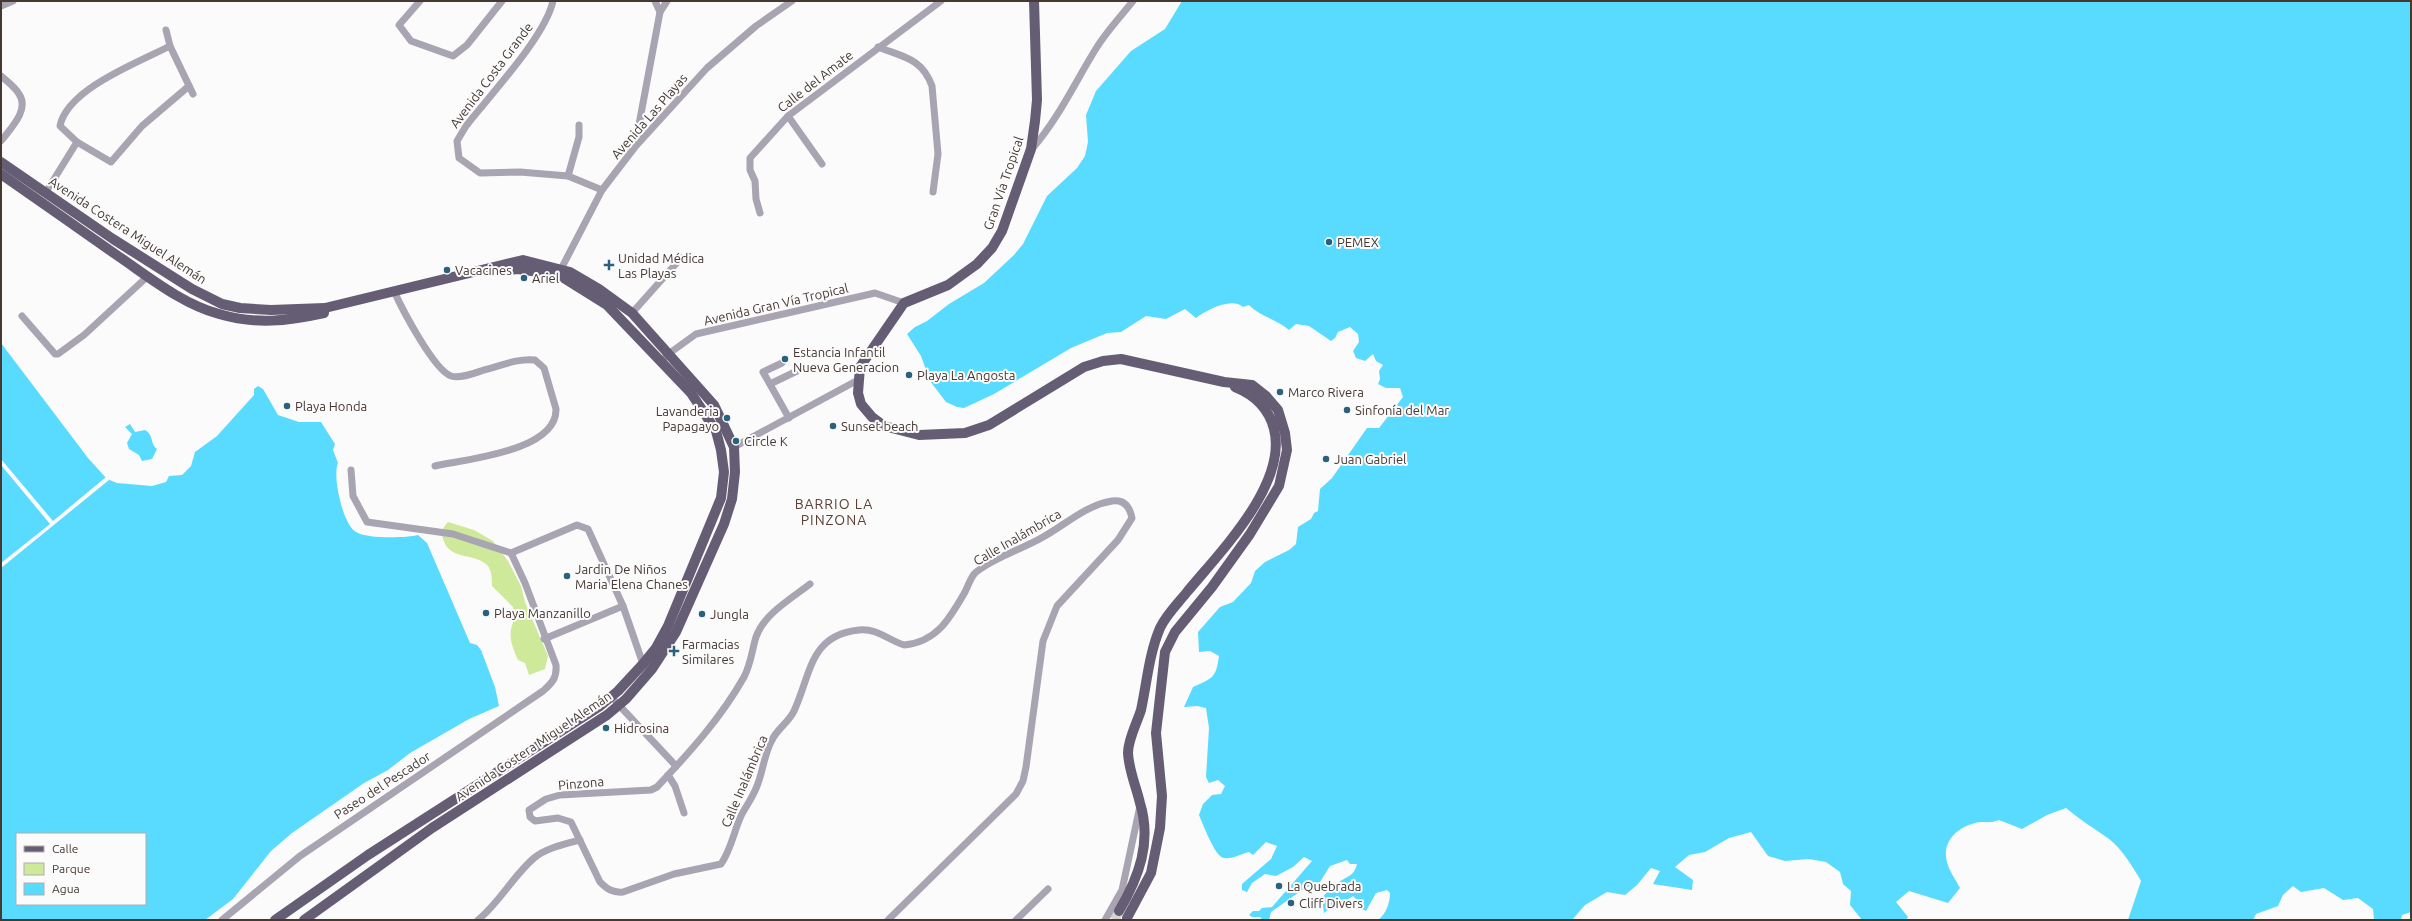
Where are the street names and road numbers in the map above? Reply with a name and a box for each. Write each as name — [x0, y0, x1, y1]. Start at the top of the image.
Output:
street label: Avenida Costa Grande — [447, 20, 535, 130]
street label: Calle del Amate — [775, 47, 855, 115]
street label: Avenida Las Playas — [608, 70, 690, 161]
street label: Gran Vía Tropical — [980, 134, 1026, 232]
street label: Avenida Costera Miguel Alemán — [47, 174, 209, 286]
street label: Avenida Gran Vía Tropical — [702, 280, 850, 327]
street label: Calle Inalámbrica — [971, 506, 1063, 568]
street label: Avenida Costera Miguel Alemán — [452, 688, 614, 804]
street label: Calle Inalámbrica — [718, 733, 770, 829]
street label: Paseo del Pescador — [331, 749, 433, 821]
street label: Pinzona — [558, 774, 604, 792]

